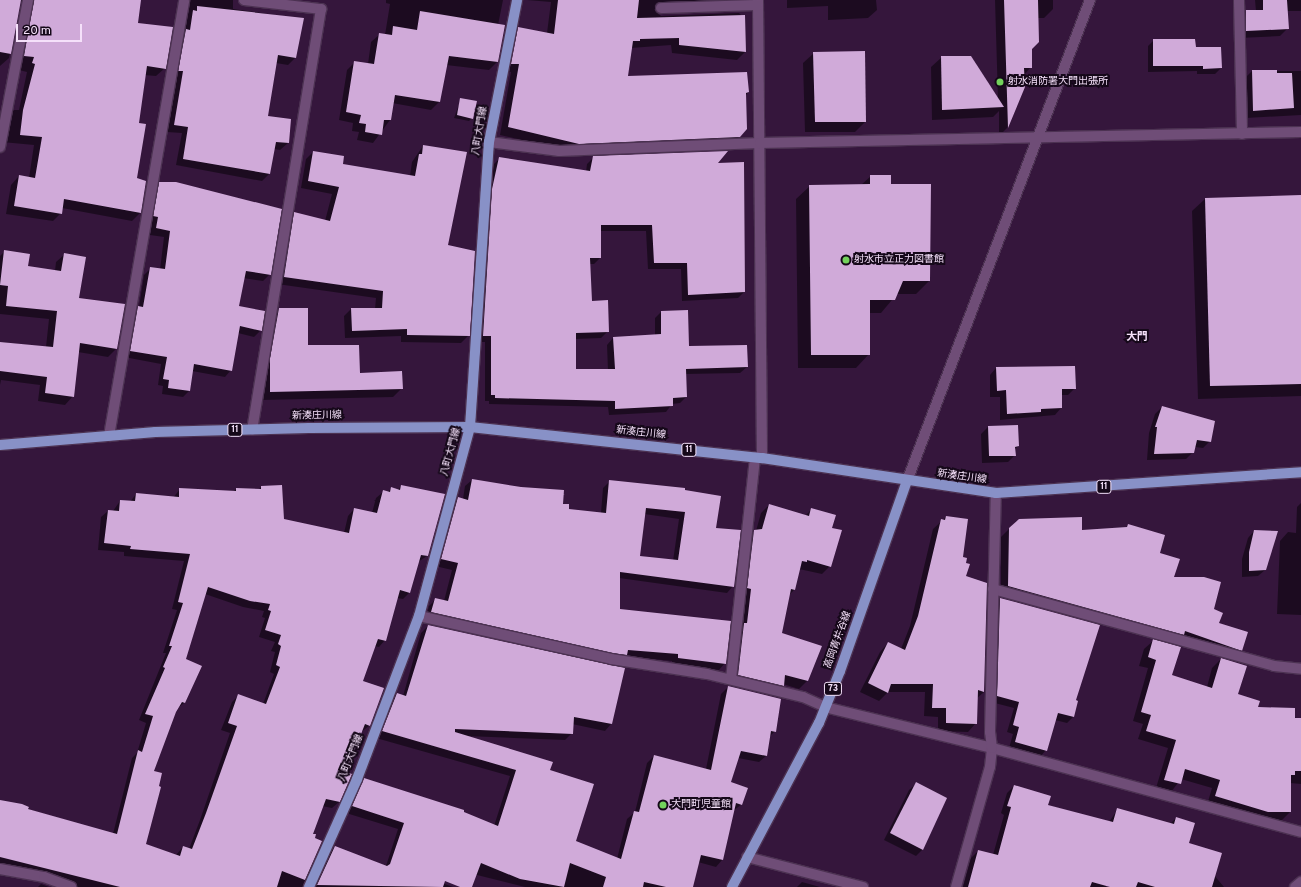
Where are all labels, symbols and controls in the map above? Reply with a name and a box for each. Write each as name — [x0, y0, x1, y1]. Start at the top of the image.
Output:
scale bar — [18, 16, 84, 42]
text: 20 m — [23, 23, 51, 39]
place label: 射水消防署大門出張所 — [1008, 76, 1108, 88]
marker: 射水消防署大門出張所 — [995, 77, 1005, 87]
street label: 八町大門線 — [470, 105, 490, 157]
place label: 射水市立正力図書館 — [854, 254, 944, 266]
marker: 射水市立正力図書館 — [841, 255, 851, 265]
district label: 大門 — [1126, 330, 1148, 344]
street label: 新湊庄川線 — [292, 410, 342, 422]
road number: 11 — [227, 423, 243, 437]
street label: 新湊庄川線 — [616, 424, 666, 442]
street label: 八町大門線 — [439, 426, 463, 478]
road number: 11 — [681, 443, 697, 457]
street label: 新湊庄川線 — [936, 468, 988, 486]
road number: 11 — [1096, 480, 1112, 494]
street label: 高岡青井谷線 — [822, 610, 854, 670]
road number: 73 — [823, 682, 843, 696]
street label: 八町大門線 — [336, 733, 366, 783]
place label: 大門町児童館 — [671, 799, 731, 811]
marker: 大門町児童館 — [658, 800, 668, 810]

